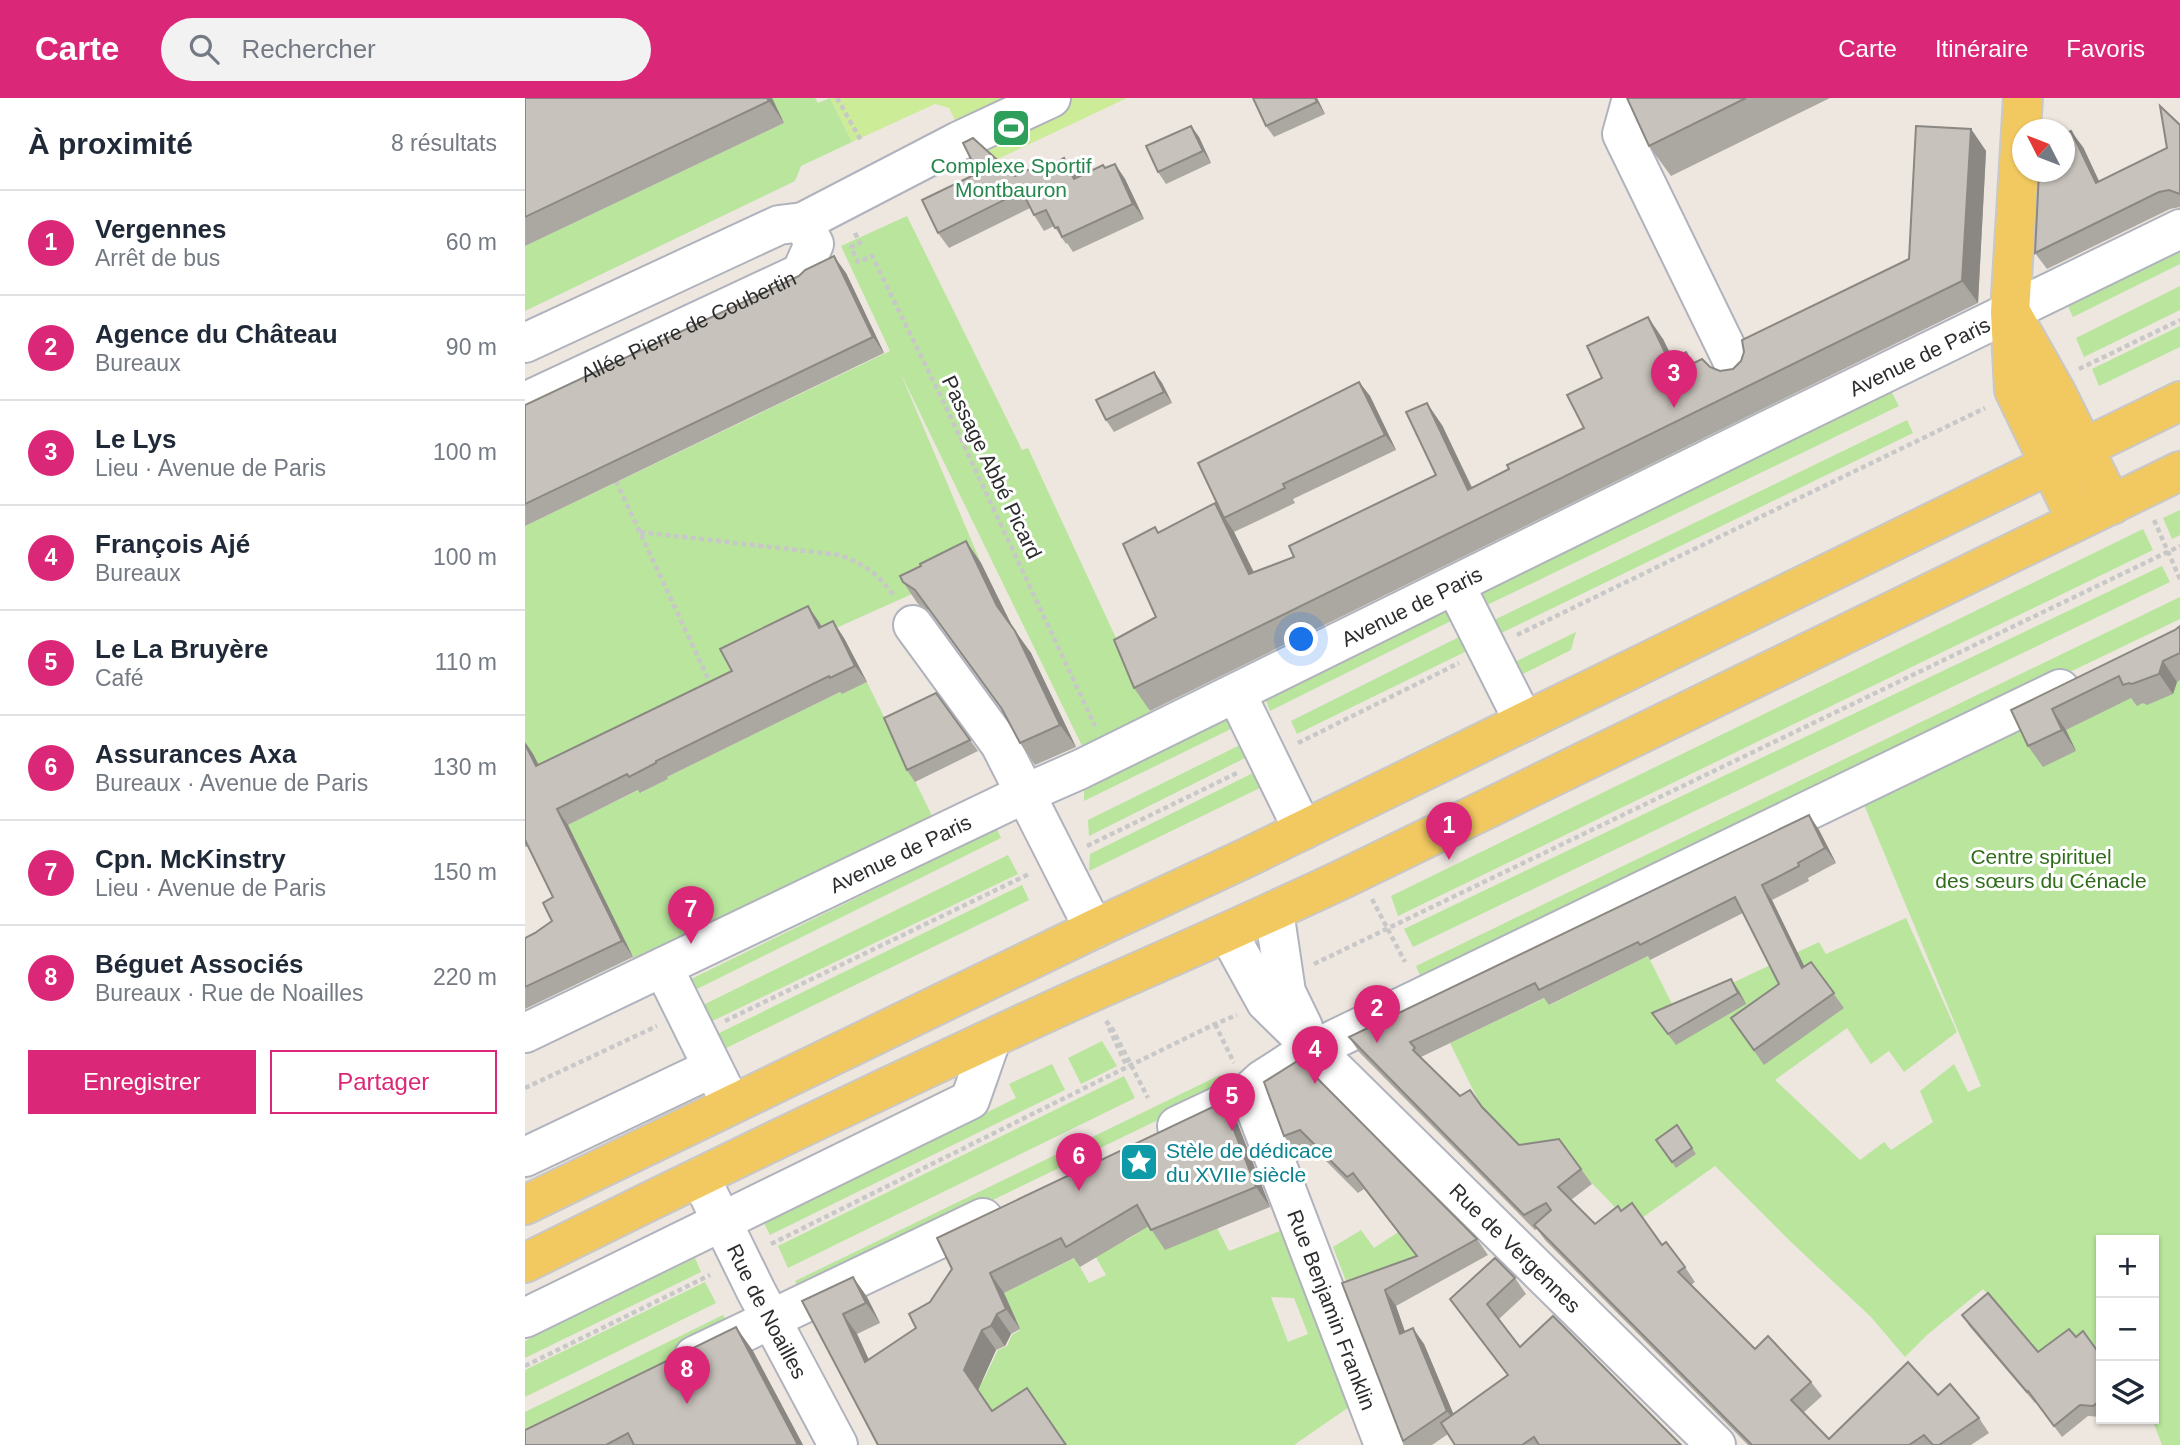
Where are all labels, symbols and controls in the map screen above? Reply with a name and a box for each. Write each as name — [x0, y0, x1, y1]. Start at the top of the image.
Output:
search box — [161, 18, 651, 81]
text: Carte — [35, 30, 119, 67]
icon: search — [185, 30, 223, 68]
text: Rechercher — [241, 34, 376, 64]
text: Carte — [1838, 35, 1897, 62]
text: Itinéraire — [1935, 35, 2028, 62]
text: Favoris — [2066, 35, 2145, 62]
sports icon: Complexe Sportif Montbauron — [990, 107, 1032, 149]
north arrow — [2012, 119, 2075, 182]
text: À proximité — [28, 127, 193, 160]
text: 8 résultats — [391, 130, 497, 156]
place label: Complexe Sportif Montbauron — [930, 154, 1092, 201]
text: Vergennes — [95, 214, 227, 244]
text: 1 — [45, 229, 57, 255]
text: 60 m — [446, 229, 497, 255]
text: Arrêt de bus — [95, 245, 220, 271]
street label: Allée Pierre de Coubertin — [577, 266, 799, 386]
street label: Avenue de Paris — [1845, 312, 1994, 400]
text: Agence du Château — [95, 319, 338, 349]
text: 2 — [45, 334, 57, 360]
text: 90 m — [446, 334, 497, 360]
text: Bureaux — [95, 350, 181, 376]
pin: 3 — [1651, 350, 1697, 408]
street label: Passage Abbé Picard — [938, 372, 1046, 562]
text: Le Lys — [95, 424, 176, 454]
text: 3 — [45, 439, 57, 465]
text: 100 m — [433, 439, 497, 465]
text: Lieu · Avenue de Paris — [95, 455, 326, 481]
text: François Ajé — [95, 529, 250, 559]
text: 4 — [45, 544, 57, 570]
text: 100 m — [433, 544, 497, 570]
text: Bureaux — [95, 560, 181, 586]
street label: Avenue de Paris — [1337, 562, 1486, 650]
your location — [1284, 622, 1318, 656]
text: Le La Bruyère — [95, 634, 268, 664]
text: 5 — [45, 649, 57, 675]
text: 110 m — [435, 649, 497, 675]
text: Café — [95, 665, 144, 691]
text: Assurances Axa — [95, 739, 296, 769]
text: 6 — [45, 754, 57, 780]
text: 130 m — [433, 754, 497, 780]
text: Bureaux · Avenue de Paris — [95, 770, 368, 796]
pin: 1 — [1426, 802, 1472, 860]
street label: Avenue de Paris — [826, 810, 975, 897]
text: Cpn. McKinstry — [95, 844, 286, 874]
park label: Centre spirituel des sœurs du Cénacle — [1935, 845, 2147, 892]
text: 7 — [45, 859, 57, 885]
text: 150 m — [433, 859, 497, 885]
text: Lieu · Avenue de Paris — [95, 875, 326, 901]
pin: 7 — [668, 886, 714, 944]
text: Béguet Associés — [95, 949, 304, 979]
text: 8 — [45, 964, 57, 990]
text: 220 m — [433, 964, 497, 990]
text: Bureaux · Rue de Noailles — [95, 980, 363, 1006]
pin: 2 — [1354, 985, 1400, 1043]
pin: 4 — [1292, 1026, 1338, 1084]
button: Enregistrer — [28, 1050, 256, 1114]
button: Partager — [270, 1050, 497, 1114]
pin: 5 — [1209, 1073, 1255, 1131]
pin: 6 — [1056, 1133, 1102, 1191]
place label: Stèle de dédicace du XVIIe siècle — [1166, 1139, 1333, 1186]
place icon: Stèle de dédicace du XVIIe siècle — [1118, 1141, 1160, 1183]
street label: Rue de Vergennes — [1445, 1178, 1586, 1317]
street label: Rue Benjamin Franklin — [1284, 1206, 1381, 1413]
map controls — [2096, 1235, 2159, 1424]
button: + — [2096, 1235, 2159, 1298]
street label: Rue de Noailles — [723, 1240, 812, 1382]
button: − — [2096, 1298, 2159, 1361]
pin: 8 — [664, 1346, 710, 1404]
button: layers — [2096, 1361, 2159, 1424]

